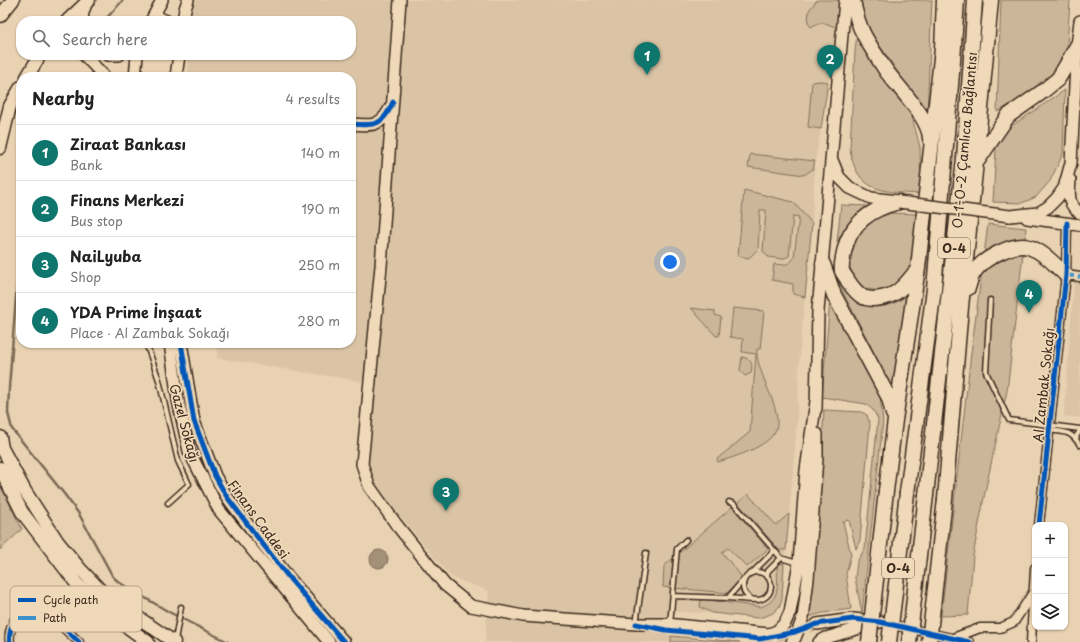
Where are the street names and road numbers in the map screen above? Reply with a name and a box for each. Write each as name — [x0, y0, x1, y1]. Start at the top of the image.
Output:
street label: O-1-O-2 Çamlıca Bağlantısı — [947, 51, 981, 229]
road number: O-4 — [938, 238, 970, 258]
street label: Al Zambak Sokağı — [1028, 327, 1058, 443]
street label: Gazel Sokağı — [165, 382, 205, 464]
street label: Finans Caddesi — [224, 476, 294, 562]
road number: O-4 — [882, 558, 914, 578]

